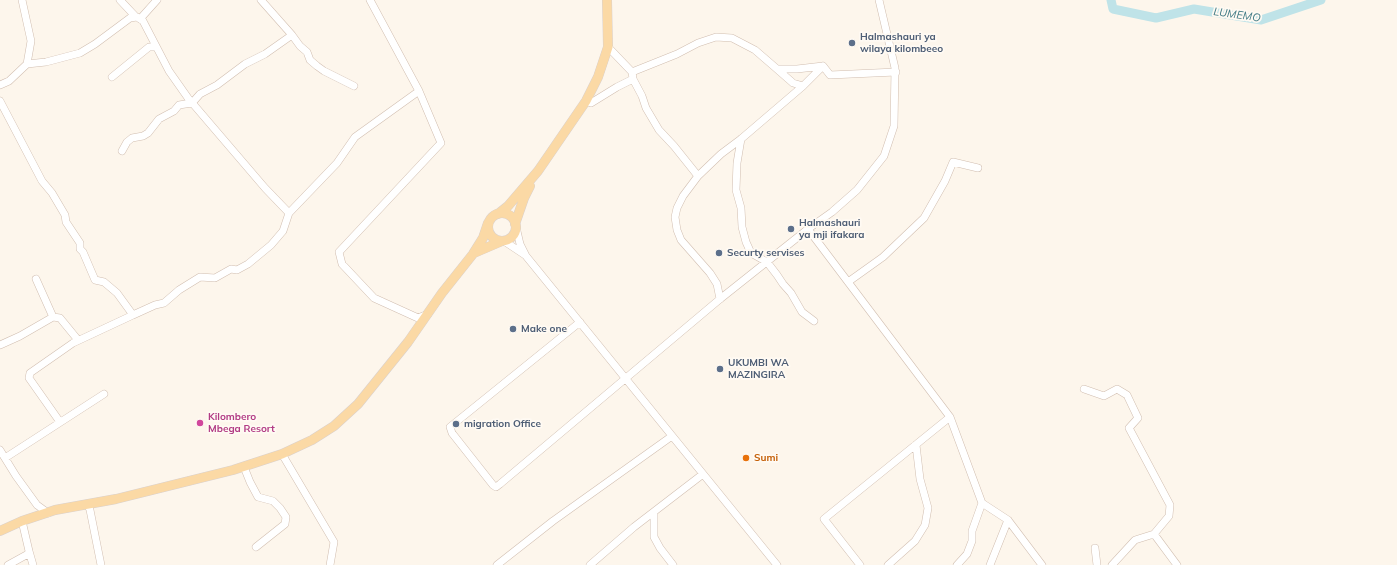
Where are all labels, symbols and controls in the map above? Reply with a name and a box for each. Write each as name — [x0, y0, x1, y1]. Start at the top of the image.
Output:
water label: LUMEMO — [1213, 5, 1261, 25]
place label: Halmashauri ya wilaya kilombeeo — [860, 31, 943, 54]
marker: Halmashauri ya wilaya kilombeeo — [847, 38, 857, 48]
place label: Halmashauri ya mji ifakara — [799, 217, 864, 240]
marker: Halmashauri ya mji ifakara — [786, 224, 796, 234]
place label: Securty servises — [727, 247, 804, 259]
marker: Securty servises — [714, 248, 724, 258]
place label: Make one — [521, 323, 567, 335]
marker: Make one — [508, 324, 518, 334]
place label: UKUMBI WA MAZINGIRA — [728, 357, 789, 380]
marker: UKUMBI WA MAZINGIRA — [715, 364, 725, 374]
place label: Kilombero Mbega Resort — [208, 411, 275, 434]
marker: Kilombero Mbega Resort — [195, 418, 205, 428]
place label: migration Office — [464, 418, 541, 430]
marker: migration Office — [451, 419, 461, 429]
place label: Sumi — [754, 452, 778, 464]
marker: Sumi — [741, 453, 751, 463]

